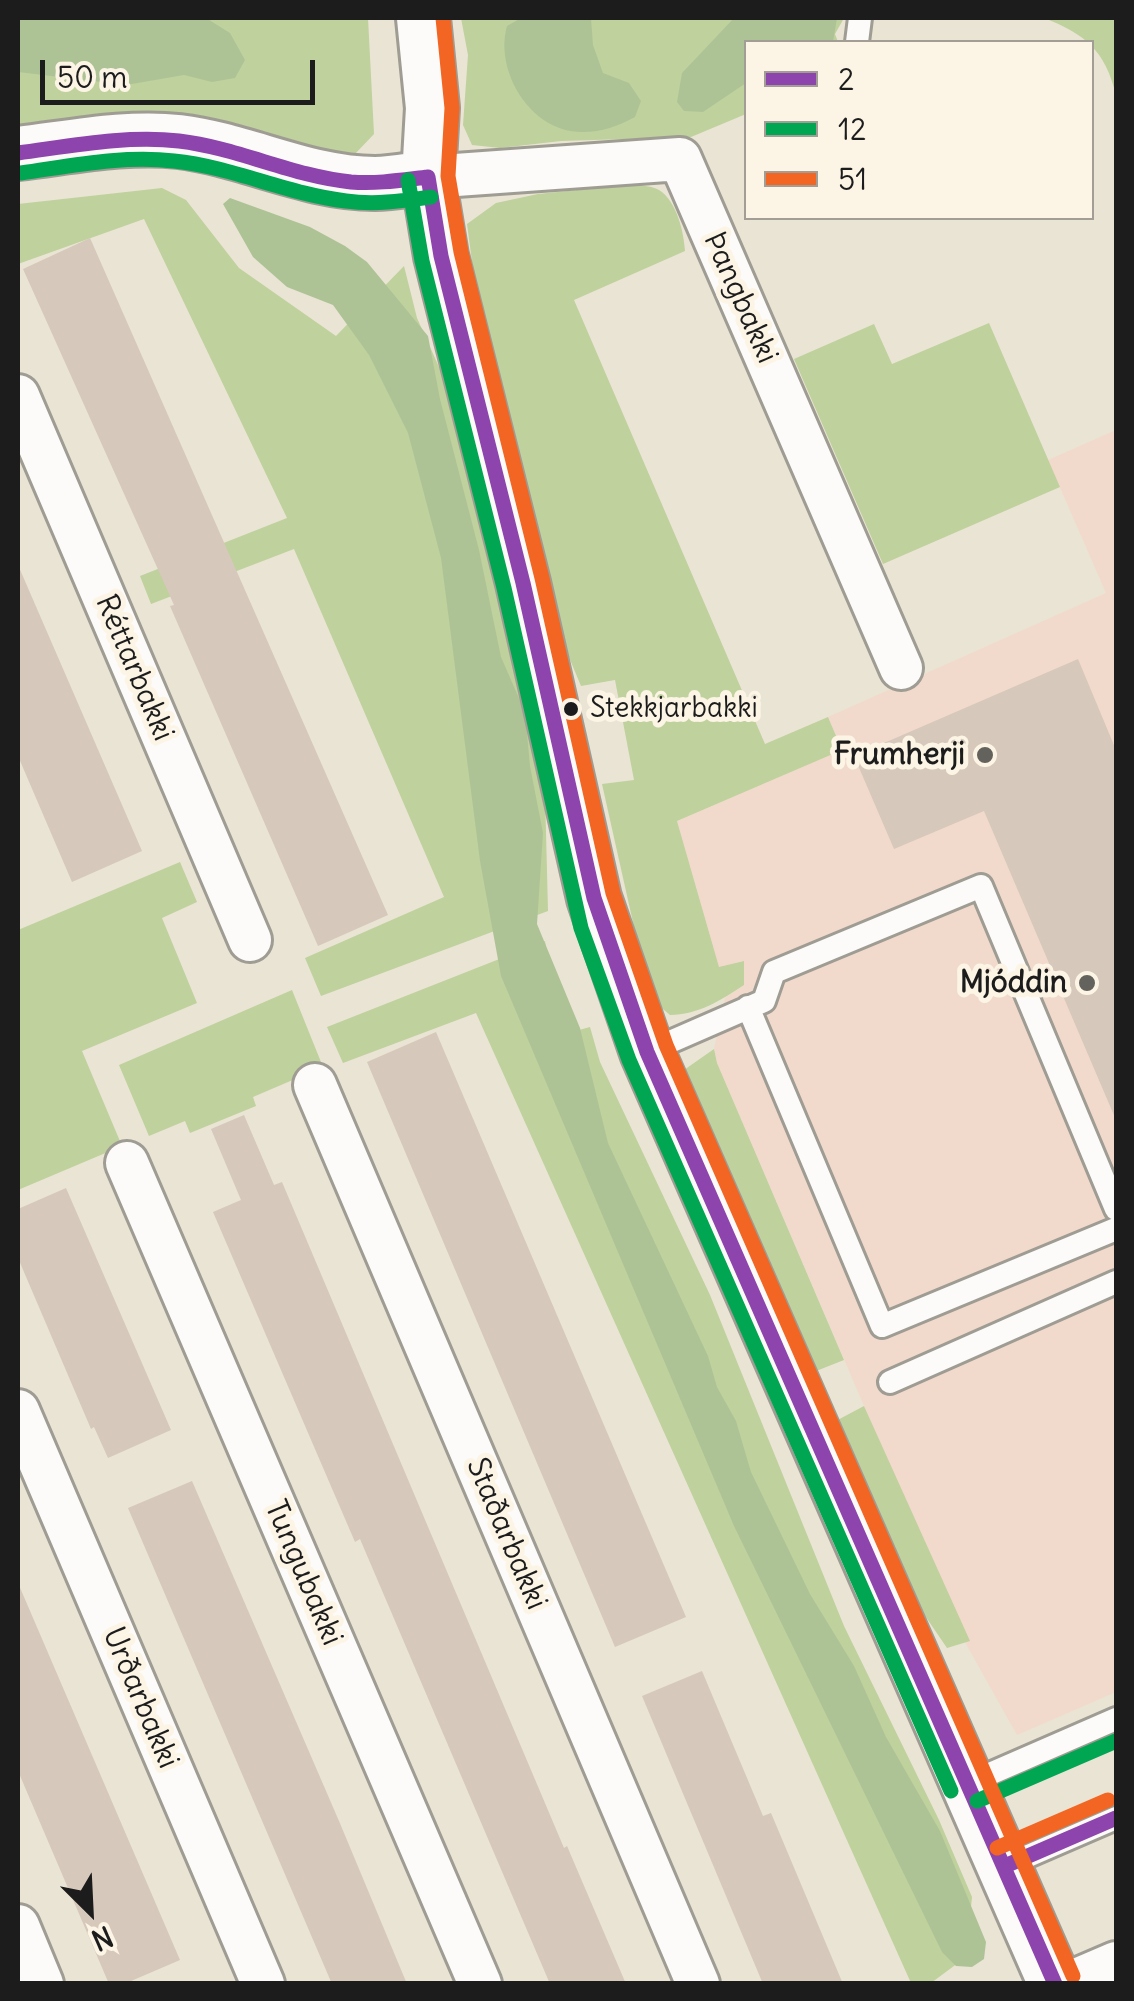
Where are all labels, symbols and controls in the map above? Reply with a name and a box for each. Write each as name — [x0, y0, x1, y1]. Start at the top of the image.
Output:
scale bar — [45, 40, 320, 102]
legend — [744, 40, 1094, 220]
text: 50 m — [57, 58, 127, 96]
text: 2 — [838, 60, 854, 98]
text: 12 — [838, 110, 866, 148]
text: 51 — [838, 160, 867, 198]
street label: Þangbakki — [695, 227, 785, 369]
street label: Réttarbakki — [87, 590, 181, 746]
place label: Stekkjarbakki — [590, 692, 758, 726]
marker: Stekkjarbakki — [561, 699, 581, 719]
place label: Frumherji — [834, 737, 965, 773]
marker: Frumherji — [974, 744, 996, 766]
place label: Mjóddin — [960, 965, 1067, 1001]
marker: Mjóddin — [1076, 972, 1098, 994]
street label: Staðarbakki — [458, 1453, 554, 1615]
street label: Tungubakki — [256, 1495, 350, 1651]
street label: Urðarbakki — [94, 1622, 186, 1774]
north arrow — [40, 1861, 140, 1961]
text: N — [86, 1918, 118, 1959]

